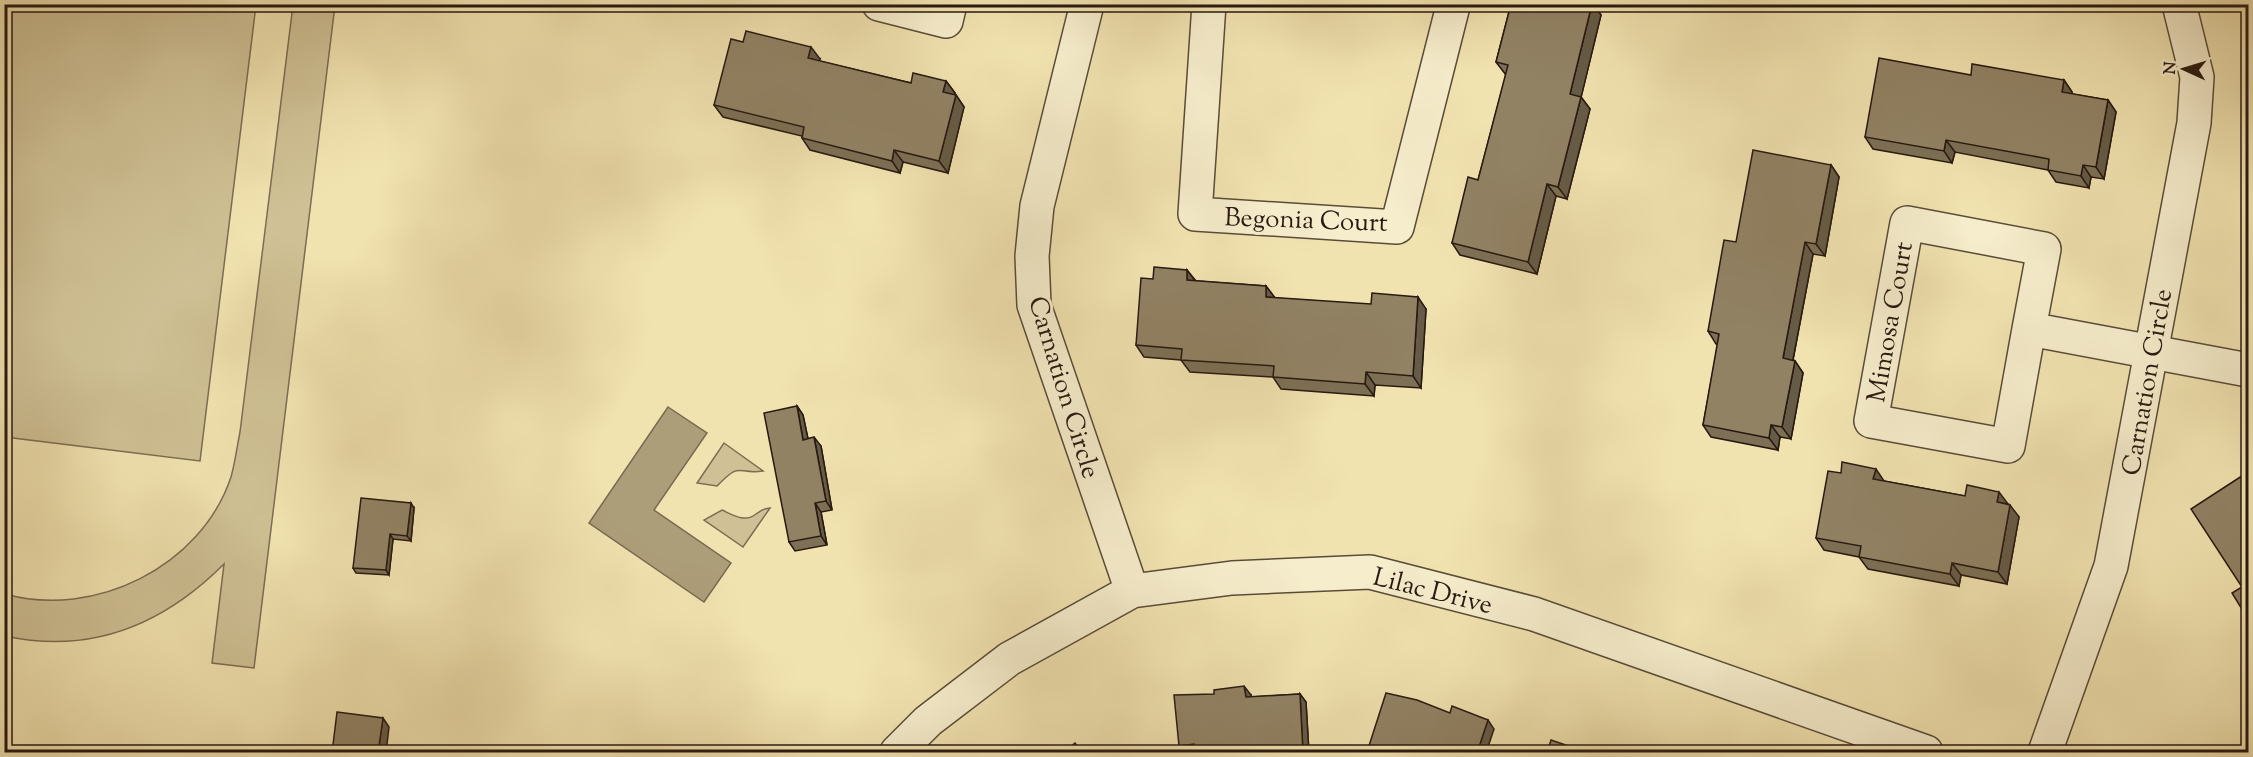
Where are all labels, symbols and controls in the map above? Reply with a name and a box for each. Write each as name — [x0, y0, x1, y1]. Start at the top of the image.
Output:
north arrow — [2154, 39, 2214, 99]
text: N — [2160, 61, 2183, 75]
street label: Begonia Court — [1224, 200, 1388, 243]
street label: Mimosa Court — [1859, 239, 1924, 406]
street label: Carnation Circle — [2114, 286, 2183, 479]
street label: Carnation Circle — [1017, 292, 1108, 483]
street label: Lilac Drive — [1369, 560, 1496, 625]

